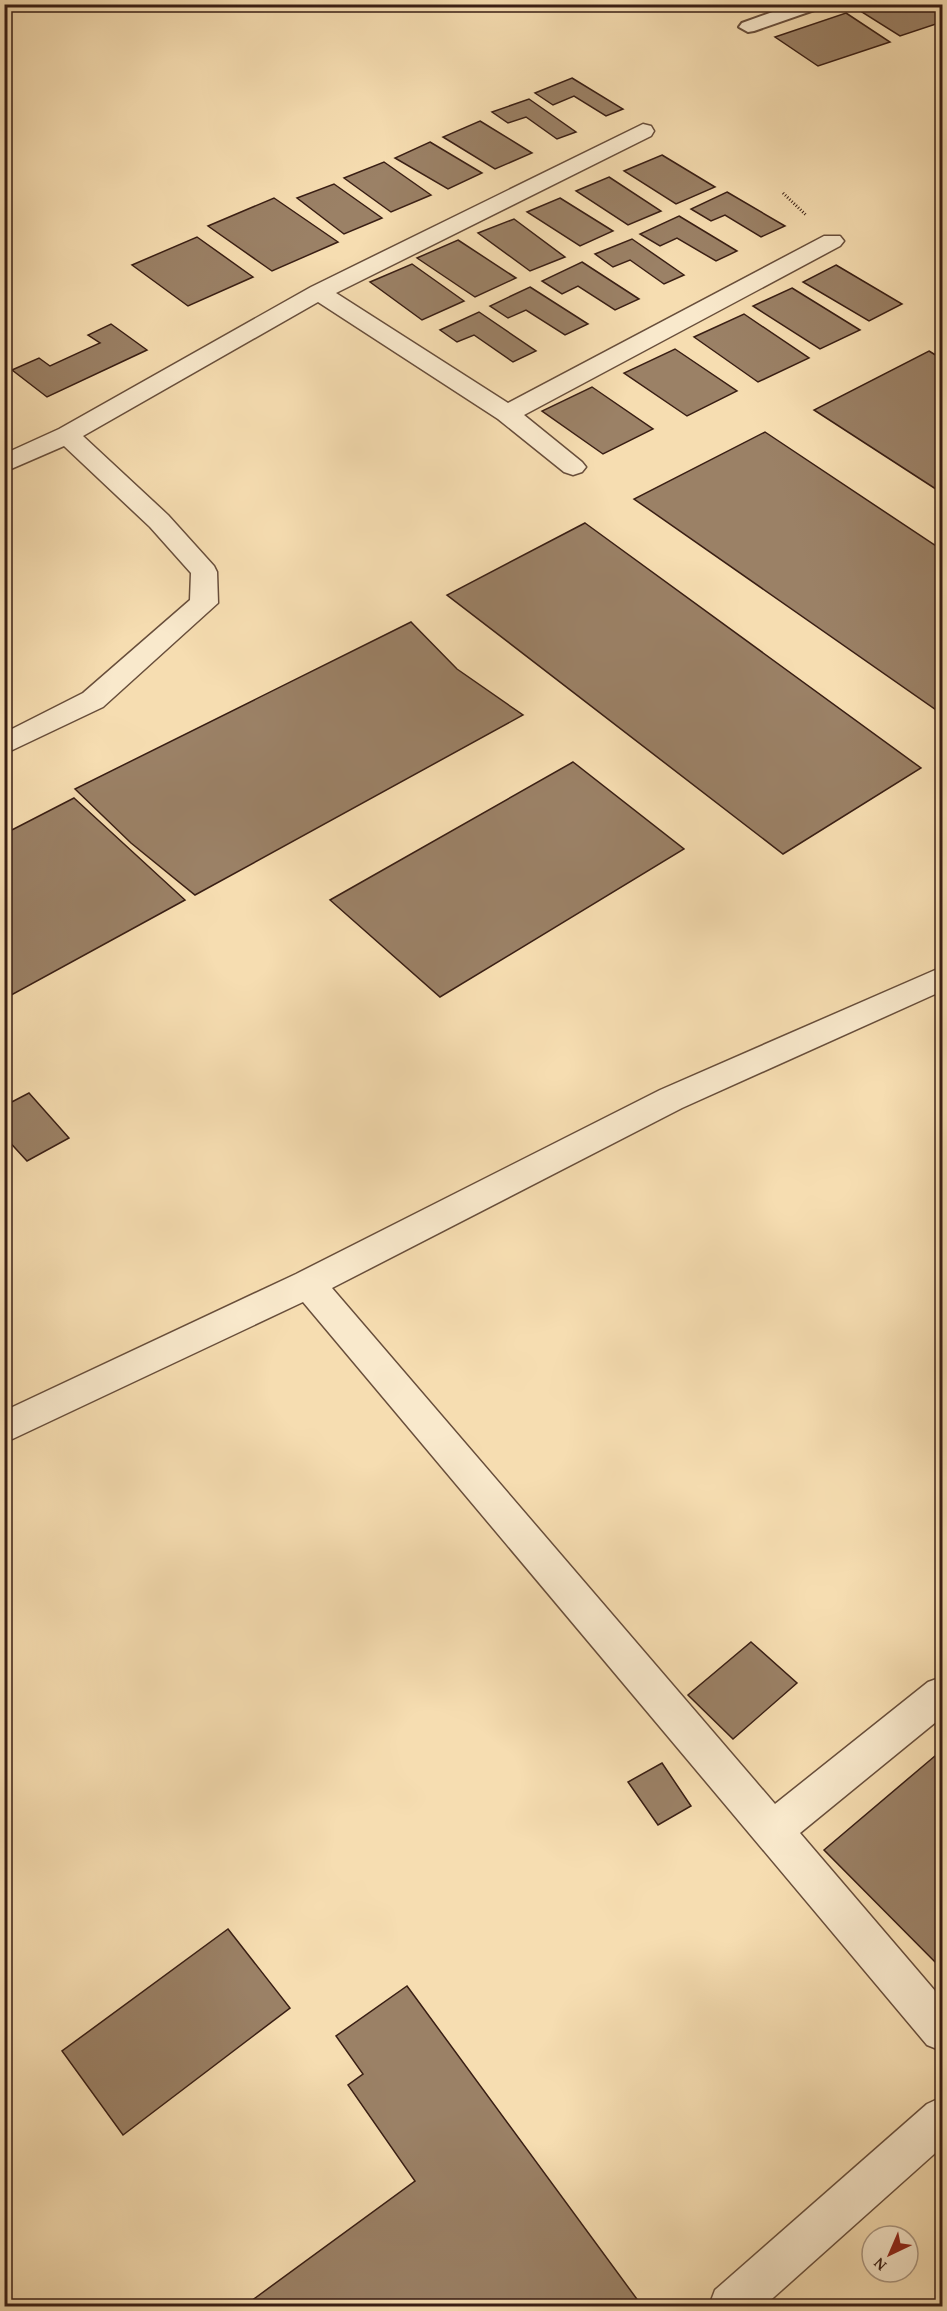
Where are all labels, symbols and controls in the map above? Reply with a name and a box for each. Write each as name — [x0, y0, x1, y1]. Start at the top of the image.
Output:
north arrow — [860, 2224, 920, 2284]
text: N — [867, 2252, 892, 2277]

